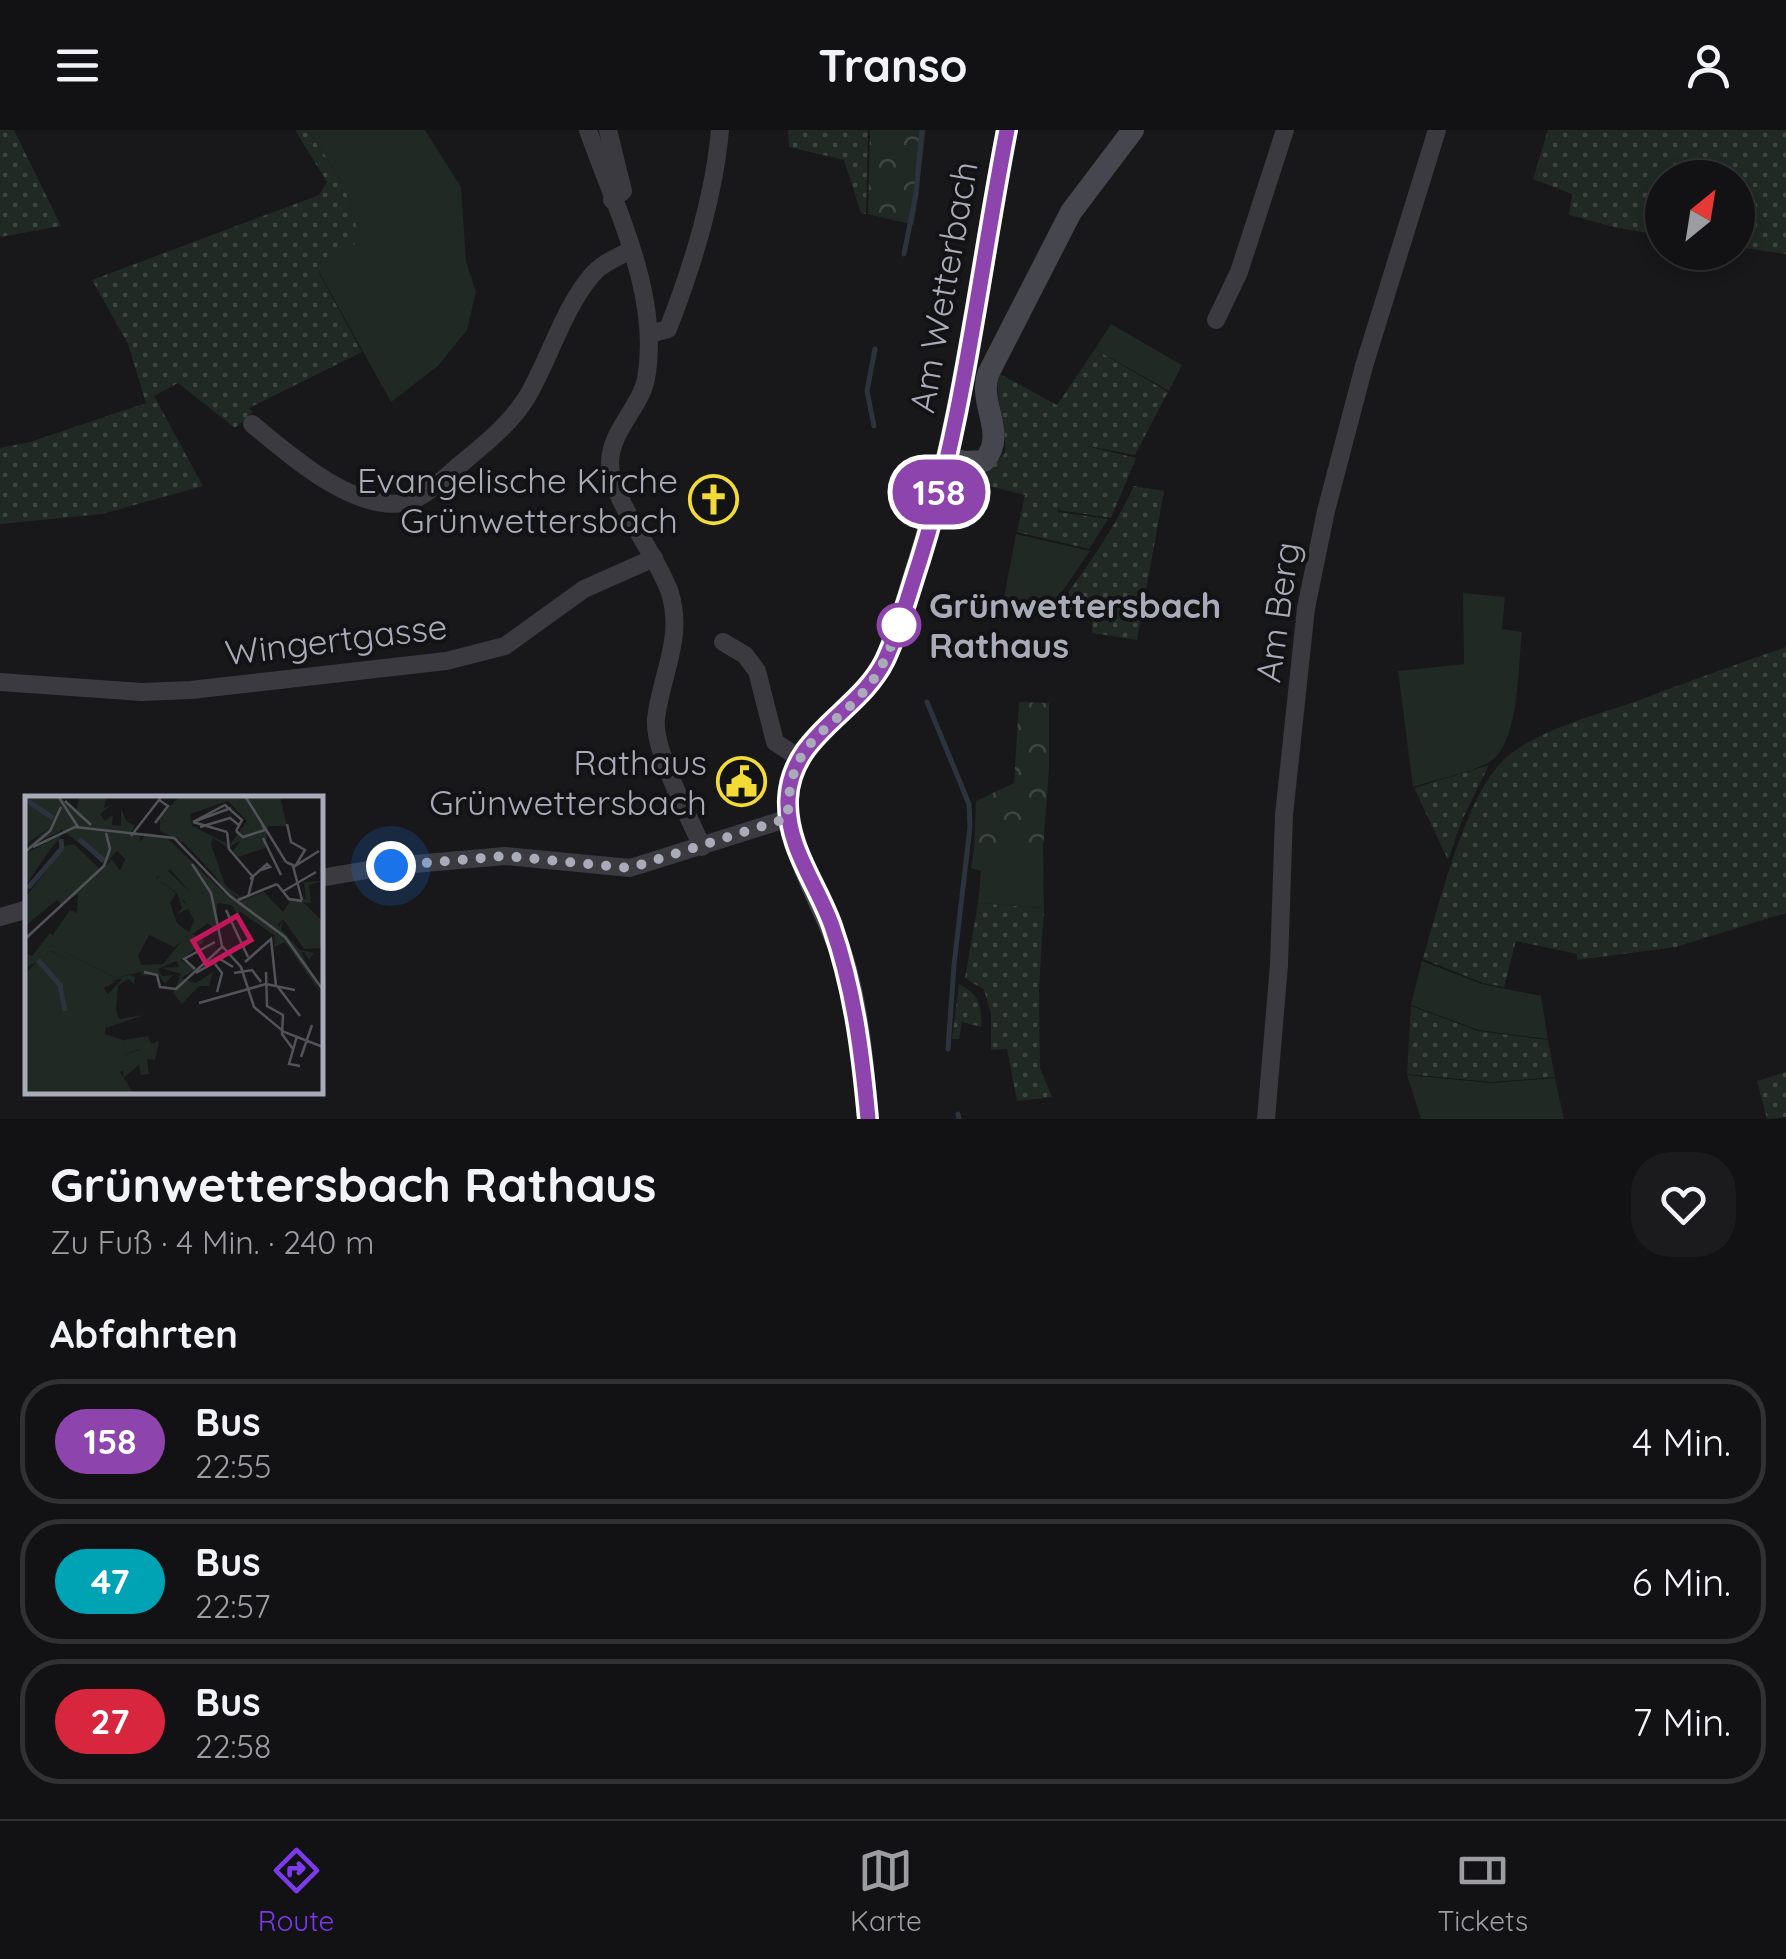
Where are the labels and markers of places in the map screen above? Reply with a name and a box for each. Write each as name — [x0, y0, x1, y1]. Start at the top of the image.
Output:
place label: Evangelische Kirche Grünwettersbach — [357, 458, 678, 542]
church icon: Evangelische Kirche Grünwettersbach — [687, 474, 739, 526]
place label: Grünwettersbach Rathaus — [929, 583, 1221, 667]
marker: Grünwettersbach Rathaus — [878, 604, 920, 646]
place label: Rathaus Grünwettersbach — [429, 740, 707, 824]
public building icon: Rathaus Grünwettersbach — [716, 756, 768, 808]

